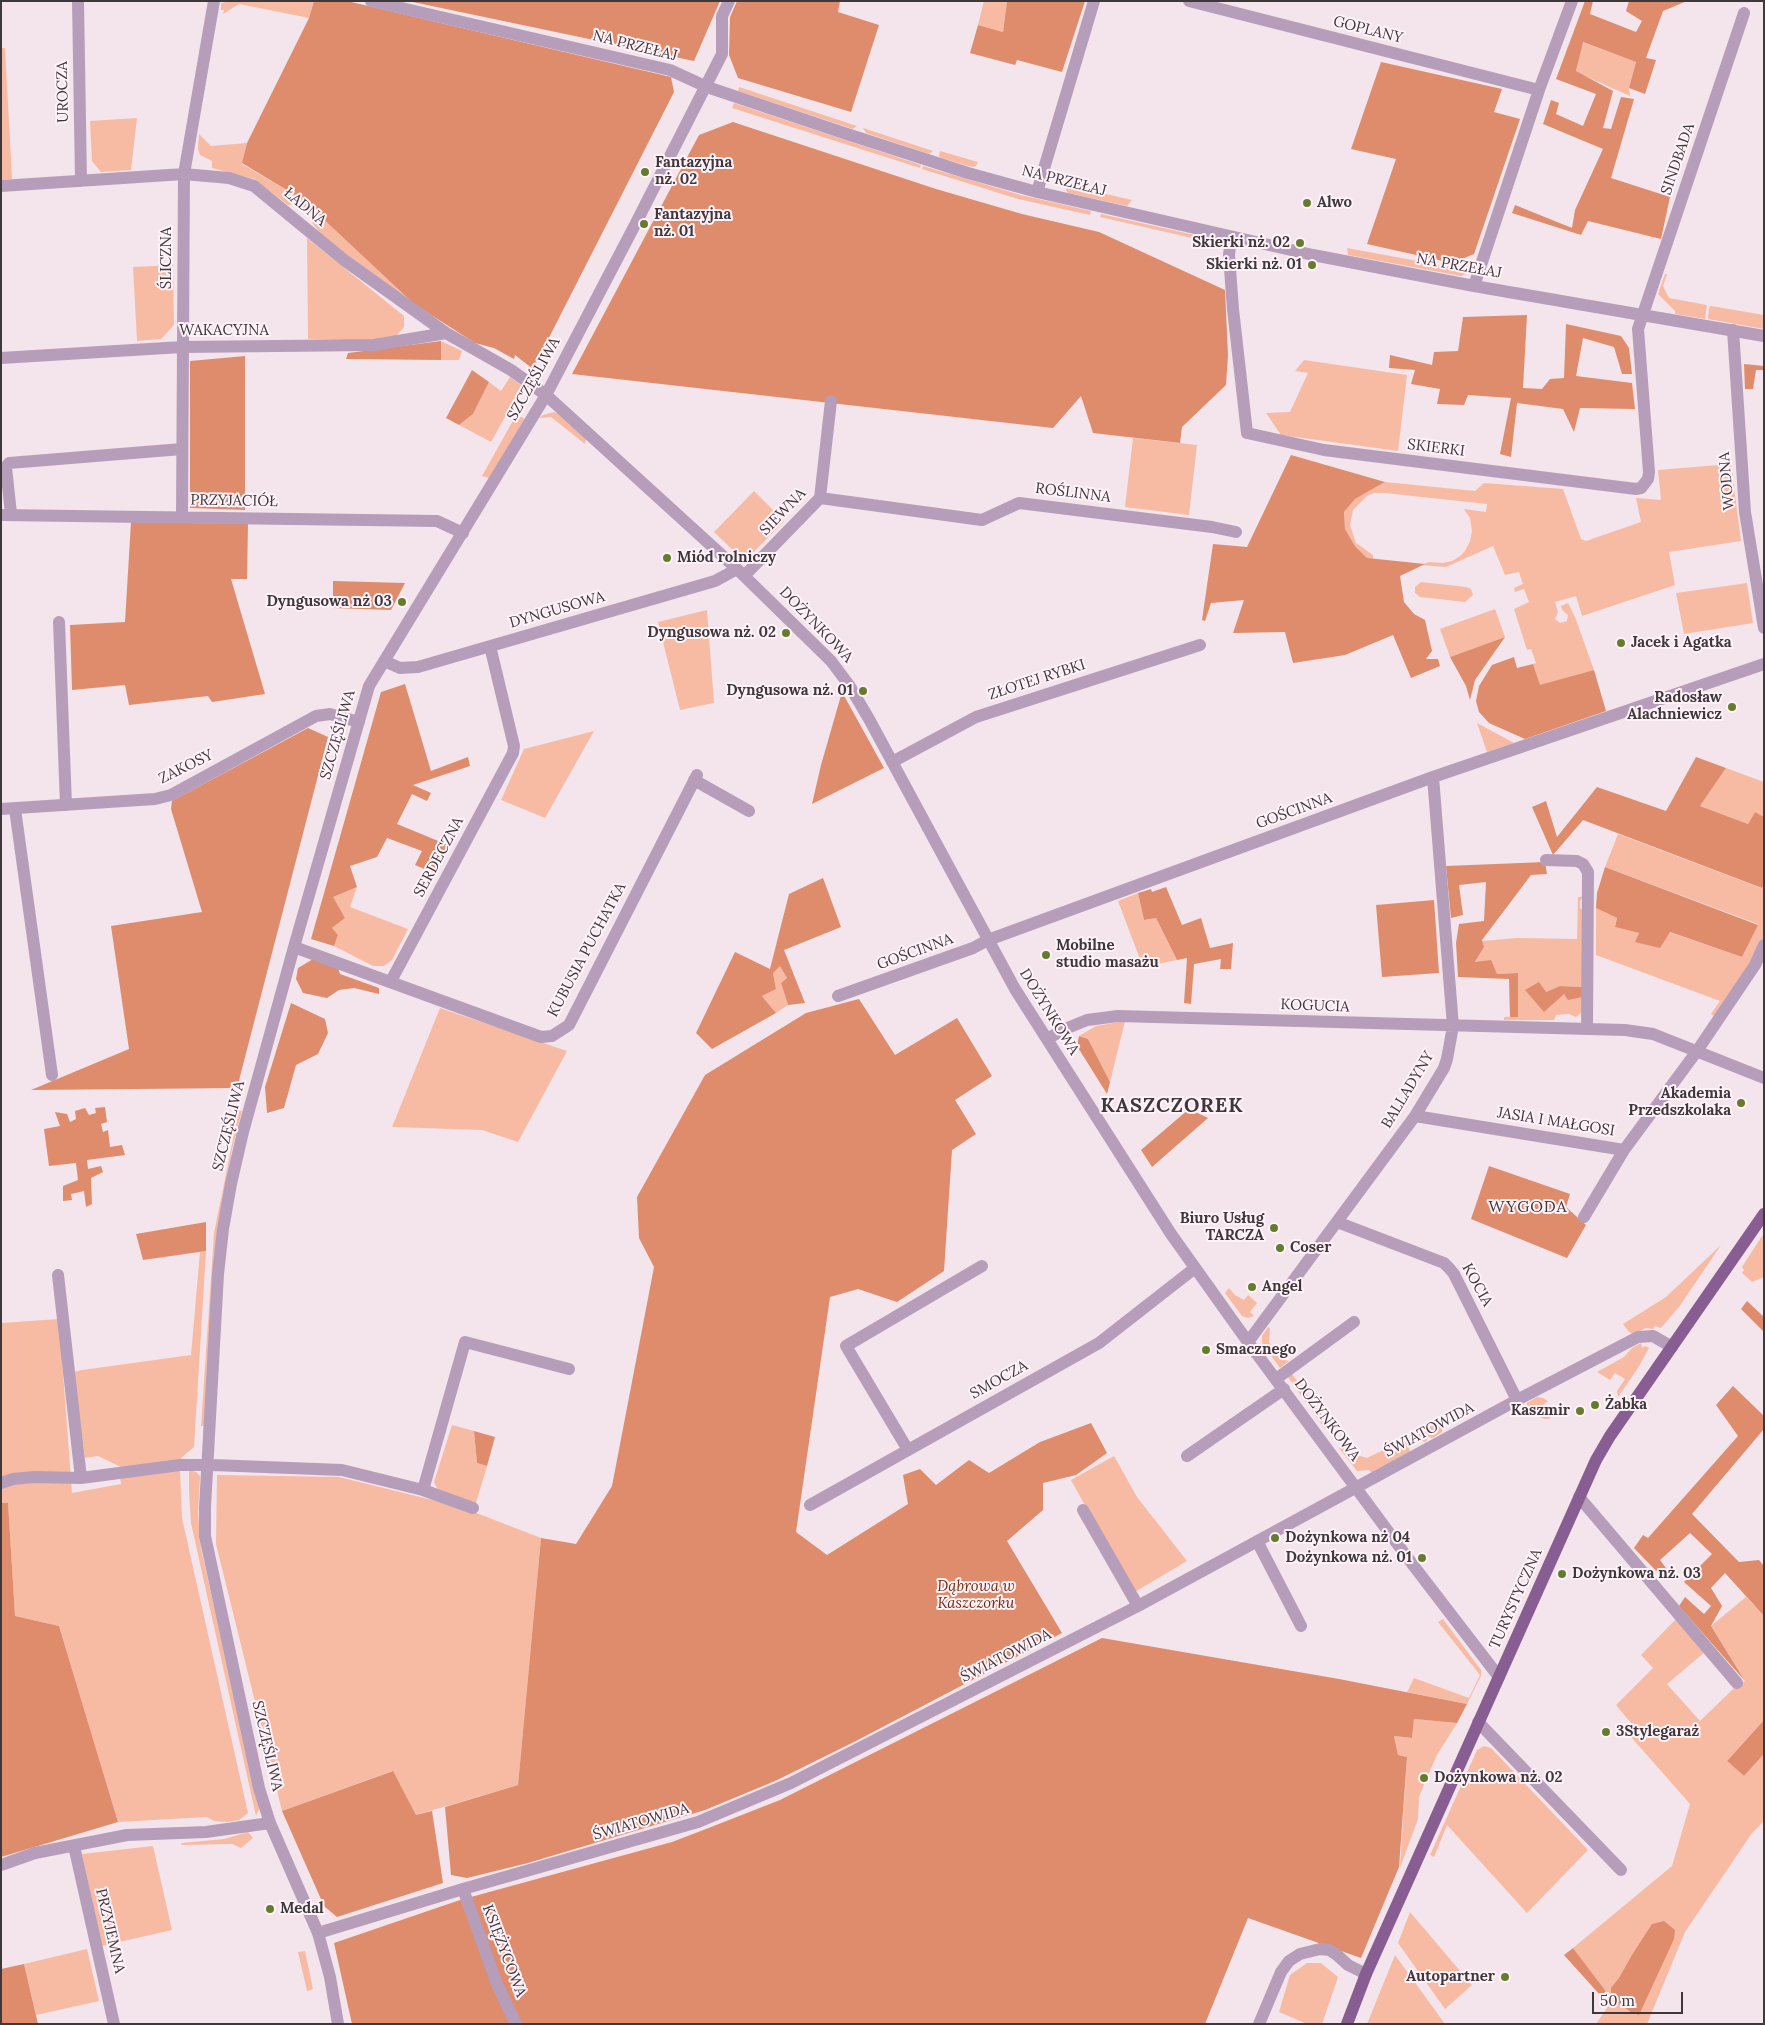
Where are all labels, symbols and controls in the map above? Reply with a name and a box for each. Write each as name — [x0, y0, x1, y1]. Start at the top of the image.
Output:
street label: GOPLANY — [1331, 13, 1405, 47]
street label: NA PRZEŁAJ — [591, 27, 679, 65]
street label: UROCZA — [53, 61, 73, 123]
street label: SINDBADA — [1657, 121, 1699, 197]
place label: Fantazyjna nż. 02 — [655, 154, 732, 189]
street label: NA PRZEŁAJ — [1020, 162, 1108, 200]
marker: Fantazyjna nż. 02 — [639, 166, 651, 178]
street label: ŁADNA — [280, 184, 330, 230]
place label: Alwo — [1317, 194, 1352, 212]
marker: Alwo — [1301, 197, 1313, 209]
place label: Fantazyjna nż. 01 — [654, 206, 731, 241]
marker: Fantazyjna nż. 01 — [638, 218, 650, 230]
street label: ŚLICZNA — [158, 227, 176, 289]
place label: Skierki nż. 02 — [1192, 234, 1290, 252]
marker: Skierki nż. 02 — [1294, 237, 1306, 249]
street label: NA PRZEŁAJ — [1415, 250, 1503, 282]
place label: Skierki nż. 01 — [1206, 256, 1302, 274]
marker: Skierki nż. 01 — [1306, 259, 1318, 271]
street label: WAKACYJNA — [179, 322, 269, 340]
street label: SZCZĘŚLIWA — [504, 334, 564, 424]
street label: SKIERKI — [1406, 436, 1466, 460]
street label: WODNA — [1715, 451, 1739, 511]
street label: ROŚLINNA — [1034, 479, 1112, 507]
street label: SIEWNA — [756, 485, 810, 539]
street label: PRZYJACIÓŁ — [190, 491, 278, 511]
place label: Miód rolniczy — [677, 549, 776, 567]
marker: Miód rolniczy — [661, 552, 673, 564]
street label: DOŻYNKOWA — [775, 583, 857, 667]
street label: DYNGUSOWA — [507, 588, 607, 632]
place label: Dyngusowa nż 03 — [266, 593, 392, 611]
marker: Dyngusowa nż 03 — [396, 596, 408, 608]
place label: Dyngusowa nż. 02 — [647, 624, 776, 642]
marker: Dyngusowa nż. 02 — [780, 627, 792, 639]
place label: Jacek i Agatka — [1631, 634, 1732, 652]
marker: Jacek i Agatka — [1615, 637, 1627, 649]
street label: ZŁOTEJ RYBKI — [986, 656, 1088, 704]
place label: Dyngusowa nż. 01 — [726, 682, 853, 700]
marker: Dyngusowa nż. 01 — [857, 685, 869, 697]
street label: SZCZĘŚLIWA — [317, 688, 359, 782]
place label: Radosław Alachniewicz — [1627, 689, 1722, 724]
marker: Radosław Alachniewicz — [1726, 701, 1738, 713]
street label: ZAKOSY — [156, 746, 216, 788]
street label: GOŚCINNA — [1254, 789, 1334, 833]
street label: SERDECZNA — [410, 814, 468, 900]
street label: KUBUSIA PUCHATKA — [544, 880, 630, 1020]
street label: GOŚCINNA — [875, 930, 955, 974]
place label: Mobilne studio masażu — [1056, 937, 1159, 972]
marker: Mobilne studio masażu — [1040, 949, 1052, 961]
street label: DOŻYNKOWA — [1015, 966, 1083, 1058]
street label: KOGUCIA — [1280, 996, 1350, 1016]
street label: BALLADYNY — [1378, 1048, 1438, 1132]
street label: SZCZĘŚLIWA — [209, 1079, 249, 1173]
place label: Akademia Przedszkolaka — [1628, 1085, 1731, 1120]
district label: KASZCZOREK — [1099, 1094, 1245, 1118]
marker: Akademia Przedszkolaka — [1735, 1097, 1747, 1109]
street label: JASIA I MAŁGOSI — [1496, 1104, 1616, 1140]
district label: WYGODA — [1488, 1197, 1568, 1217]
place label: Biuro Usług TARCZA — [1180, 1210, 1264, 1245]
marker: Biuro Usług TARCZA — [1268, 1222, 1280, 1234]
place label: Coser — [1290, 1239, 1331, 1257]
marker: Coser — [1274, 1242, 1286, 1254]
street label: KOCIA — [1458, 1260, 1496, 1310]
place label: Angel — [1262, 1278, 1303, 1296]
marker: Angel — [1246, 1281, 1258, 1293]
place label: Smacznego — [1216, 1341, 1296, 1359]
marker: Smacznego — [1200, 1344, 1212, 1356]
street label: SMOCZA — [967, 1357, 1031, 1403]
street label: DOŻYNKOWA — [1290, 1375, 1364, 1465]
place label: Żabka — [1605, 1396, 1647, 1414]
street label: ŚWIATOWIDA — [1381, 1399, 1477, 1461]
marker: Żabka — [1589, 1399, 1601, 1411]
place label: Kaszmir — [1511, 1402, 1570, 1420]
marker: Kaszmir — [1574, 1405, 1586, 1417]
place label: Dożynkowa nż 04 — [1285, 1529, 1410, 1547]
marker: Dożynkowa nż 04 — [1269, 1532, 1281, 1544]
street label: TURYSTYCZNA — [1486, 1546, 1546, 1652]
place label: Dożynkowa nż. 01 — [1285, 1549, 1412, 1567]
marker: Dożynkowa nż. 01 — [1416, 1552, 1428, 1564]
place label: Dożynkowa nż. 03 — [1572, 1565, 1701, 1583]
marker: Dożynkowa nż. 03 — [1556, 1568, 1568, 1580]
park label: Dąbrowa w Kaszczorku — [937, 1578, 1015, 1613]
street label: ŚWIATOWIDA — [958, 1625, 1054, 1687]
street label: SZCZĘŚLIWA — [248, 1699, 286, 1793]
place label: 3Stylegaraż — [1616, 1723, 1699, 1741]
marker: 3Stylegaraż — [1600, 1726, 1612, 1738]
place label: Dożynkowa nż. 02 — [1434, 1769, 1563, 1787]
marker: Dożynkowa nż. 02 — [1418, 1772, 1430, 1784]
street label: ŚWIATOWIDA — [591, 1800, 691, 1844]
street label: PRZYJEMNA — [91, 1887, 129, 1975]
place label: Medal — [280, 1900, 324, 1918]
street label: KSIĘŻYCOWA — [478, 1902, 530, 2000]
marker: Medal — [264, 1903, 276, 1915]
place label: Autopartner — [1406, 1968, 1495, 1986]
marker: Autopartner — [1499, 1971, 1511, 1983]
scale bar — [1595, 1982, 1686, 2014]
text: 50 m — [1600, 1991, 1635, 2010]

